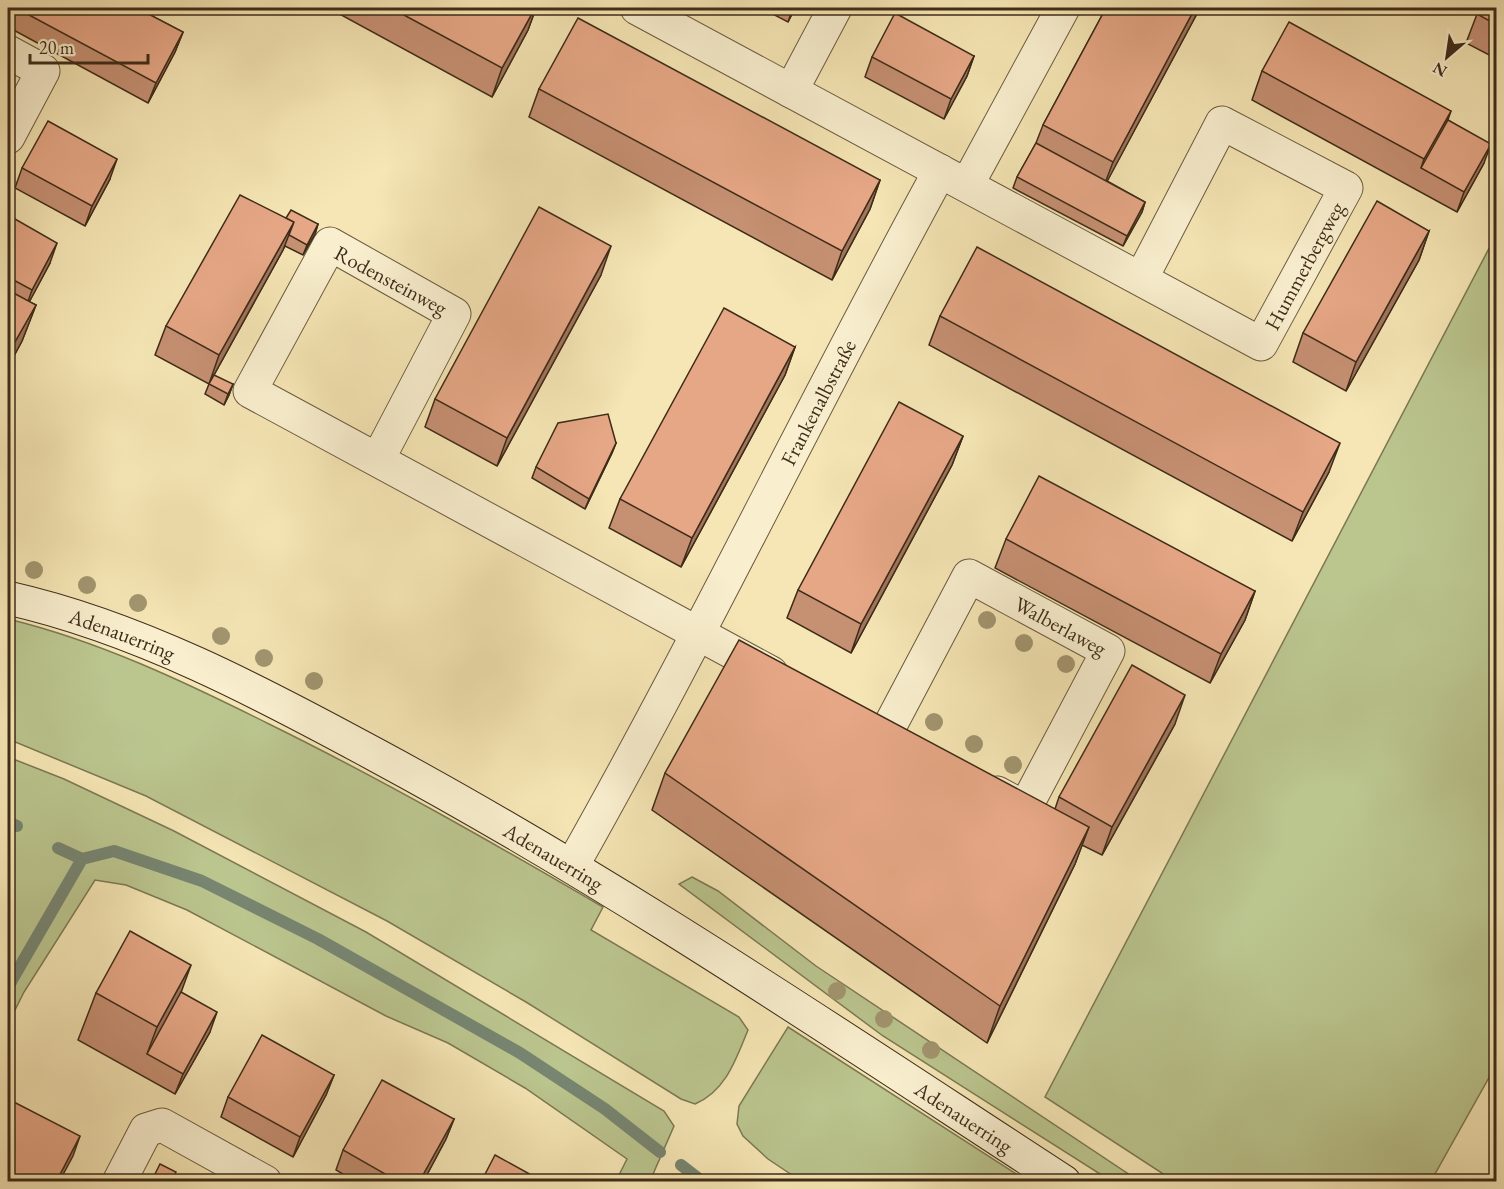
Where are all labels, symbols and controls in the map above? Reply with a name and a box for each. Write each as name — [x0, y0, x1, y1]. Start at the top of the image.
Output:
scale bar — [30, 27, 148, 65]
north arrow — [1417, 27, 1477, 87]
text: 20 m — [39, 36, 74, 59]
text: N — [1429, 57, 1451, 82]
street label: Hummerbergweg — [1258, 196, 1350, 335]
street label: Rodensteinweg — [330, 239, 453, 321]
street label: Frankenalbstraße — [774, 334, 861, 470]
street label: Walberlaweg — [1010, 590, 1112, 662]
street label: Adenauerring — [65, 601, 181, 667]
street label: Adenauerring — [498, 816, 609, 897]
street label: Adenauerring — [909, 1074, 1019, 1159]

